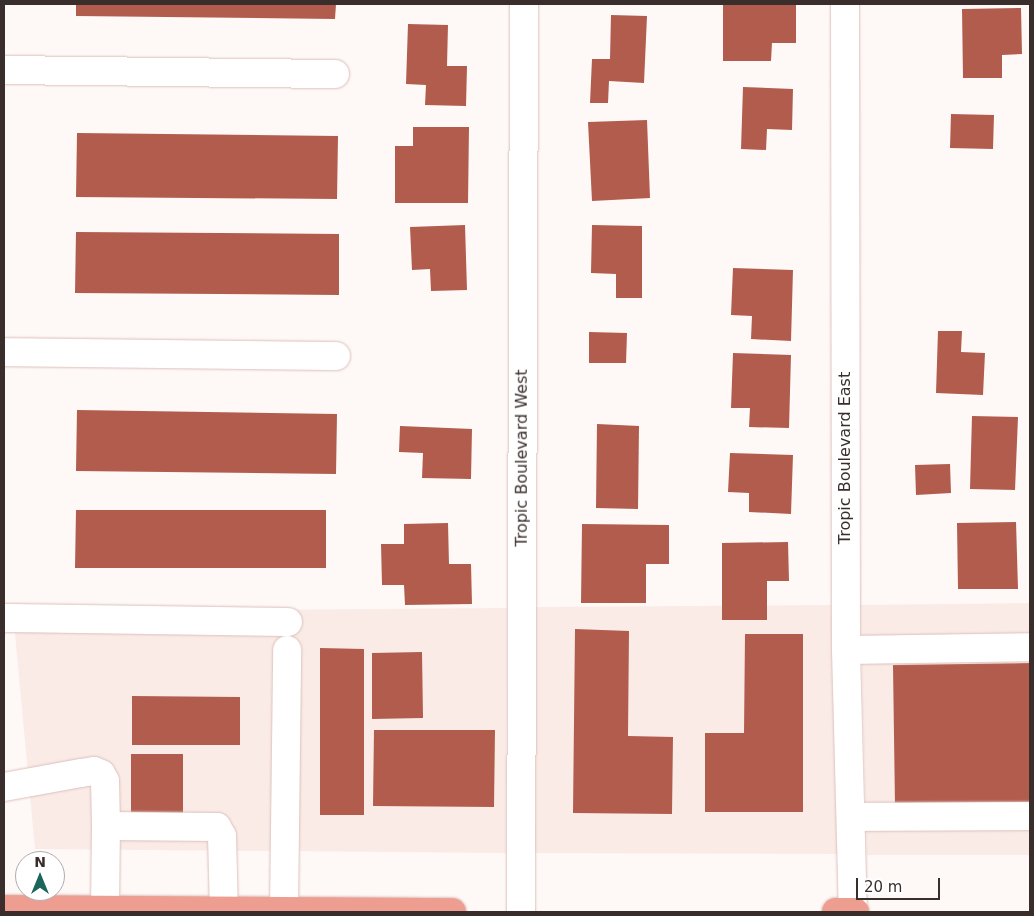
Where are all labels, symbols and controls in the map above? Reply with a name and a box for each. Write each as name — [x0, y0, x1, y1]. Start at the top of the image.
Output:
street label: Tropic Boulevard West — [512, 369, 532, 547]
street label: Tropic Boulevard East — [835, 372, 855, 544]
north arrow — [15, 851, 65, 901]
text: N — [34, 854, 46, 870]
scale bar — [859, 868, 943, 900]
text: 20 m — [864, 878, 902, 896]

